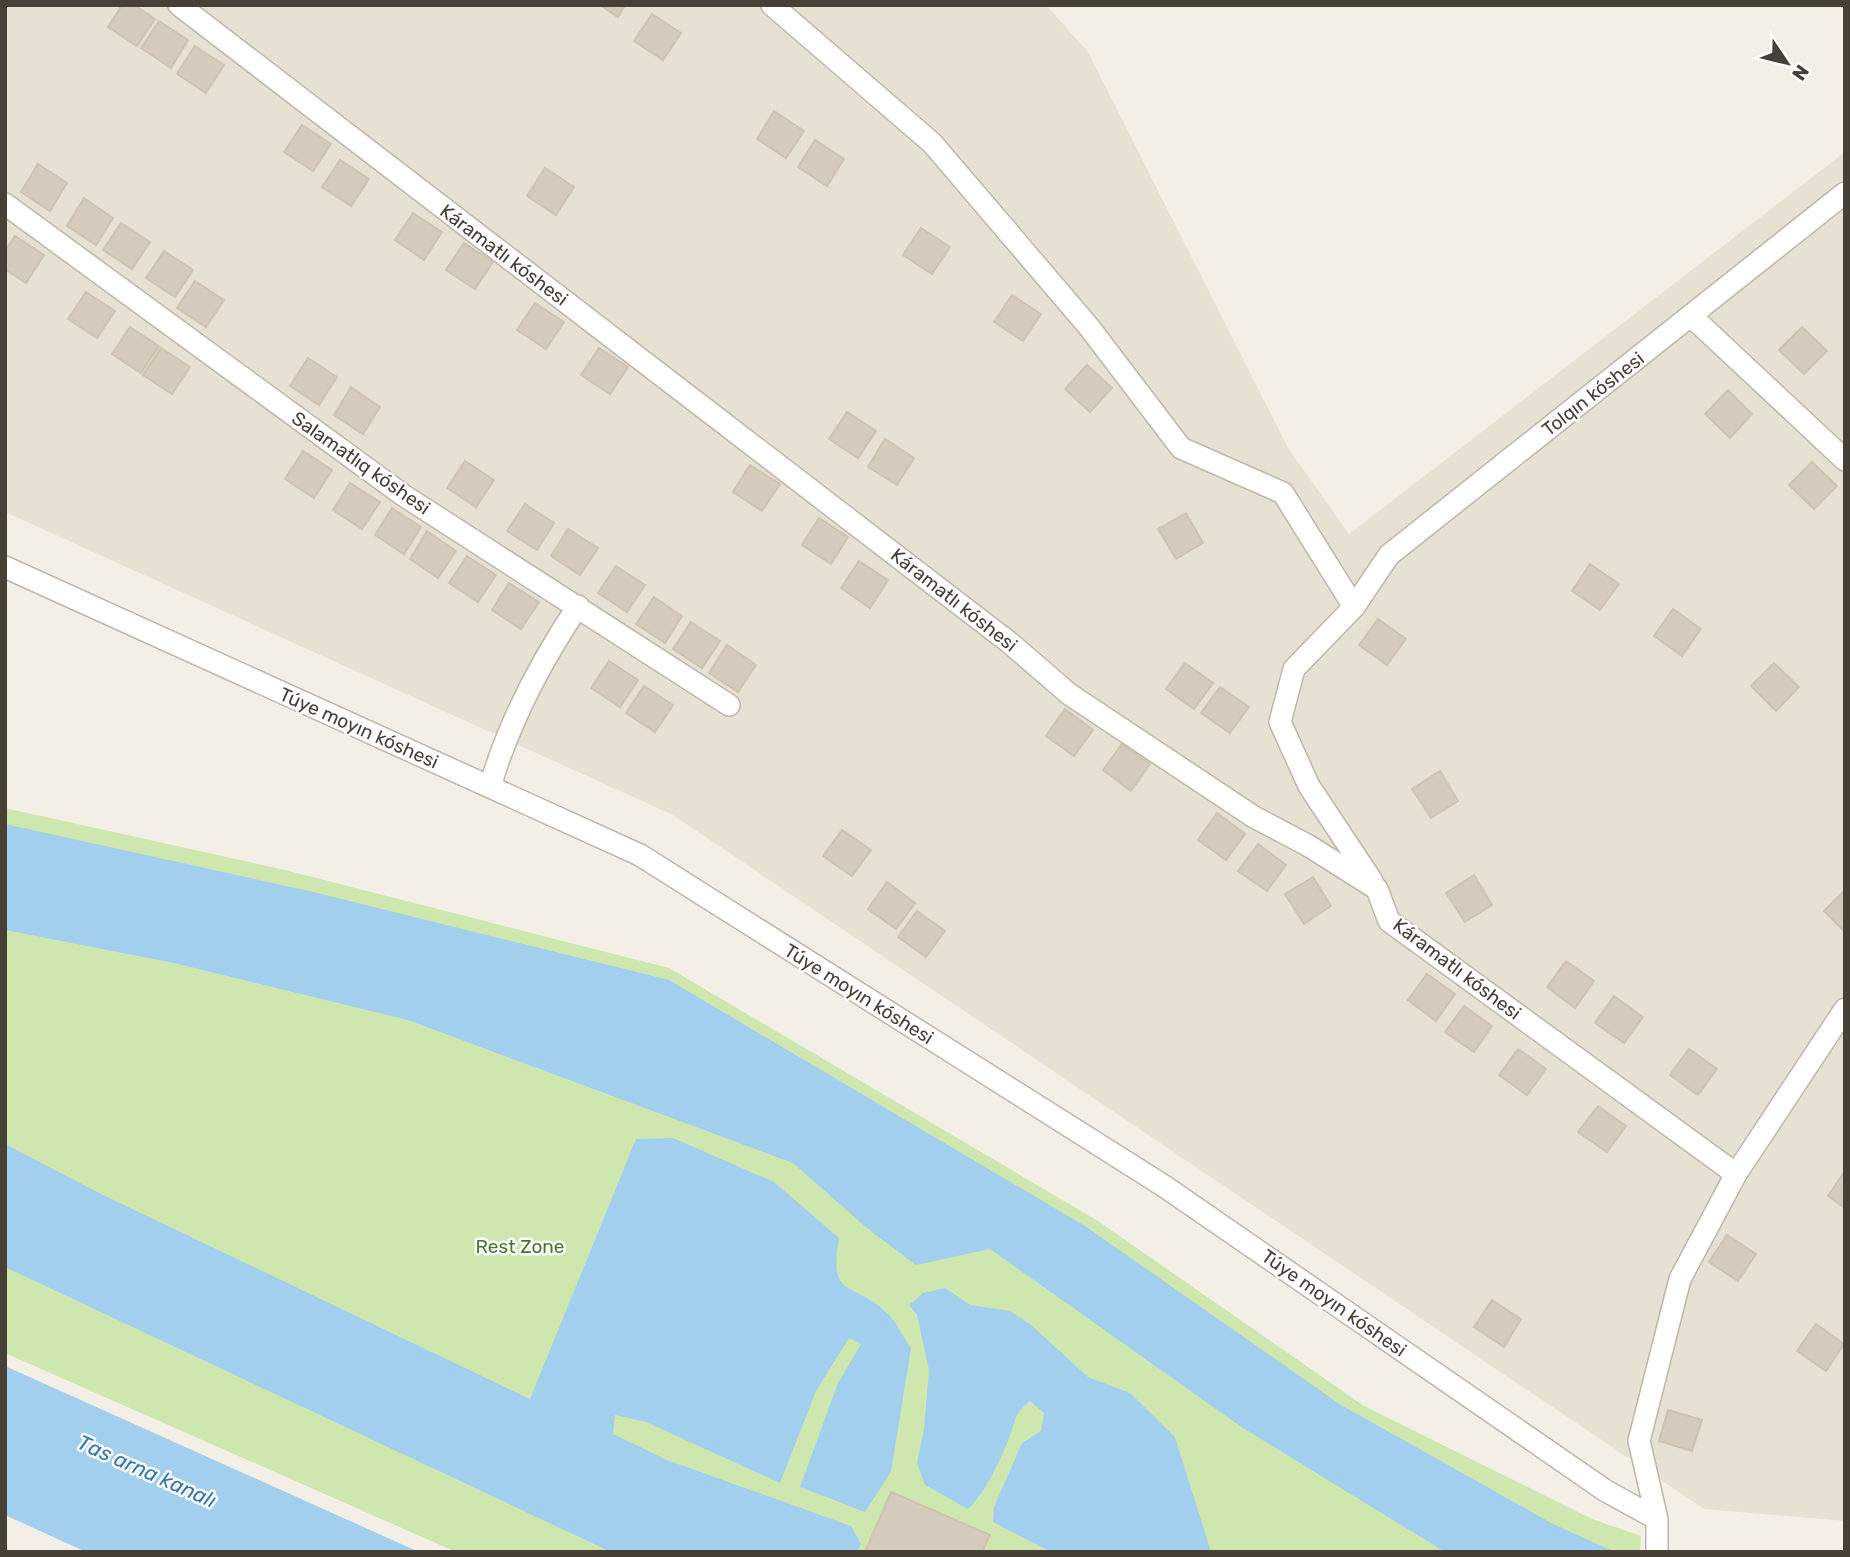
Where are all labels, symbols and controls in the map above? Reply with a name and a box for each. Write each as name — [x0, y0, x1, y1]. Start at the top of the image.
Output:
north arrow — [1752, 28, 1822, 98]
text: N — [1787, 60, 1814, 85]
street label: Káramatlı kóshesi — [435, 199, 573, 311]
street label: Tolqın kóshesi — [1537, 347, 1649, 441]
street label: Salamatlıq kóshesi — [287, 407, 435, 519]
street label: Káramatlı kóshesi — [886, 543, 1022, 657]
street label: Túye moyın kóshesi — [276, 683, 442, 773]
street label: Káramatlı kóshesi — [1388, 913, 1526, 1025]
street label: Túye moyın kóshesi — [780, 939, 938, 1049]
park label: Rest Zone — [476, 1235, 564, 1258]
street label: Túye moyın kóshesi — [1257, 1244, 1411, 1362]
water label: Tas arna kanalı — [74, 1429, 220, 1513]

